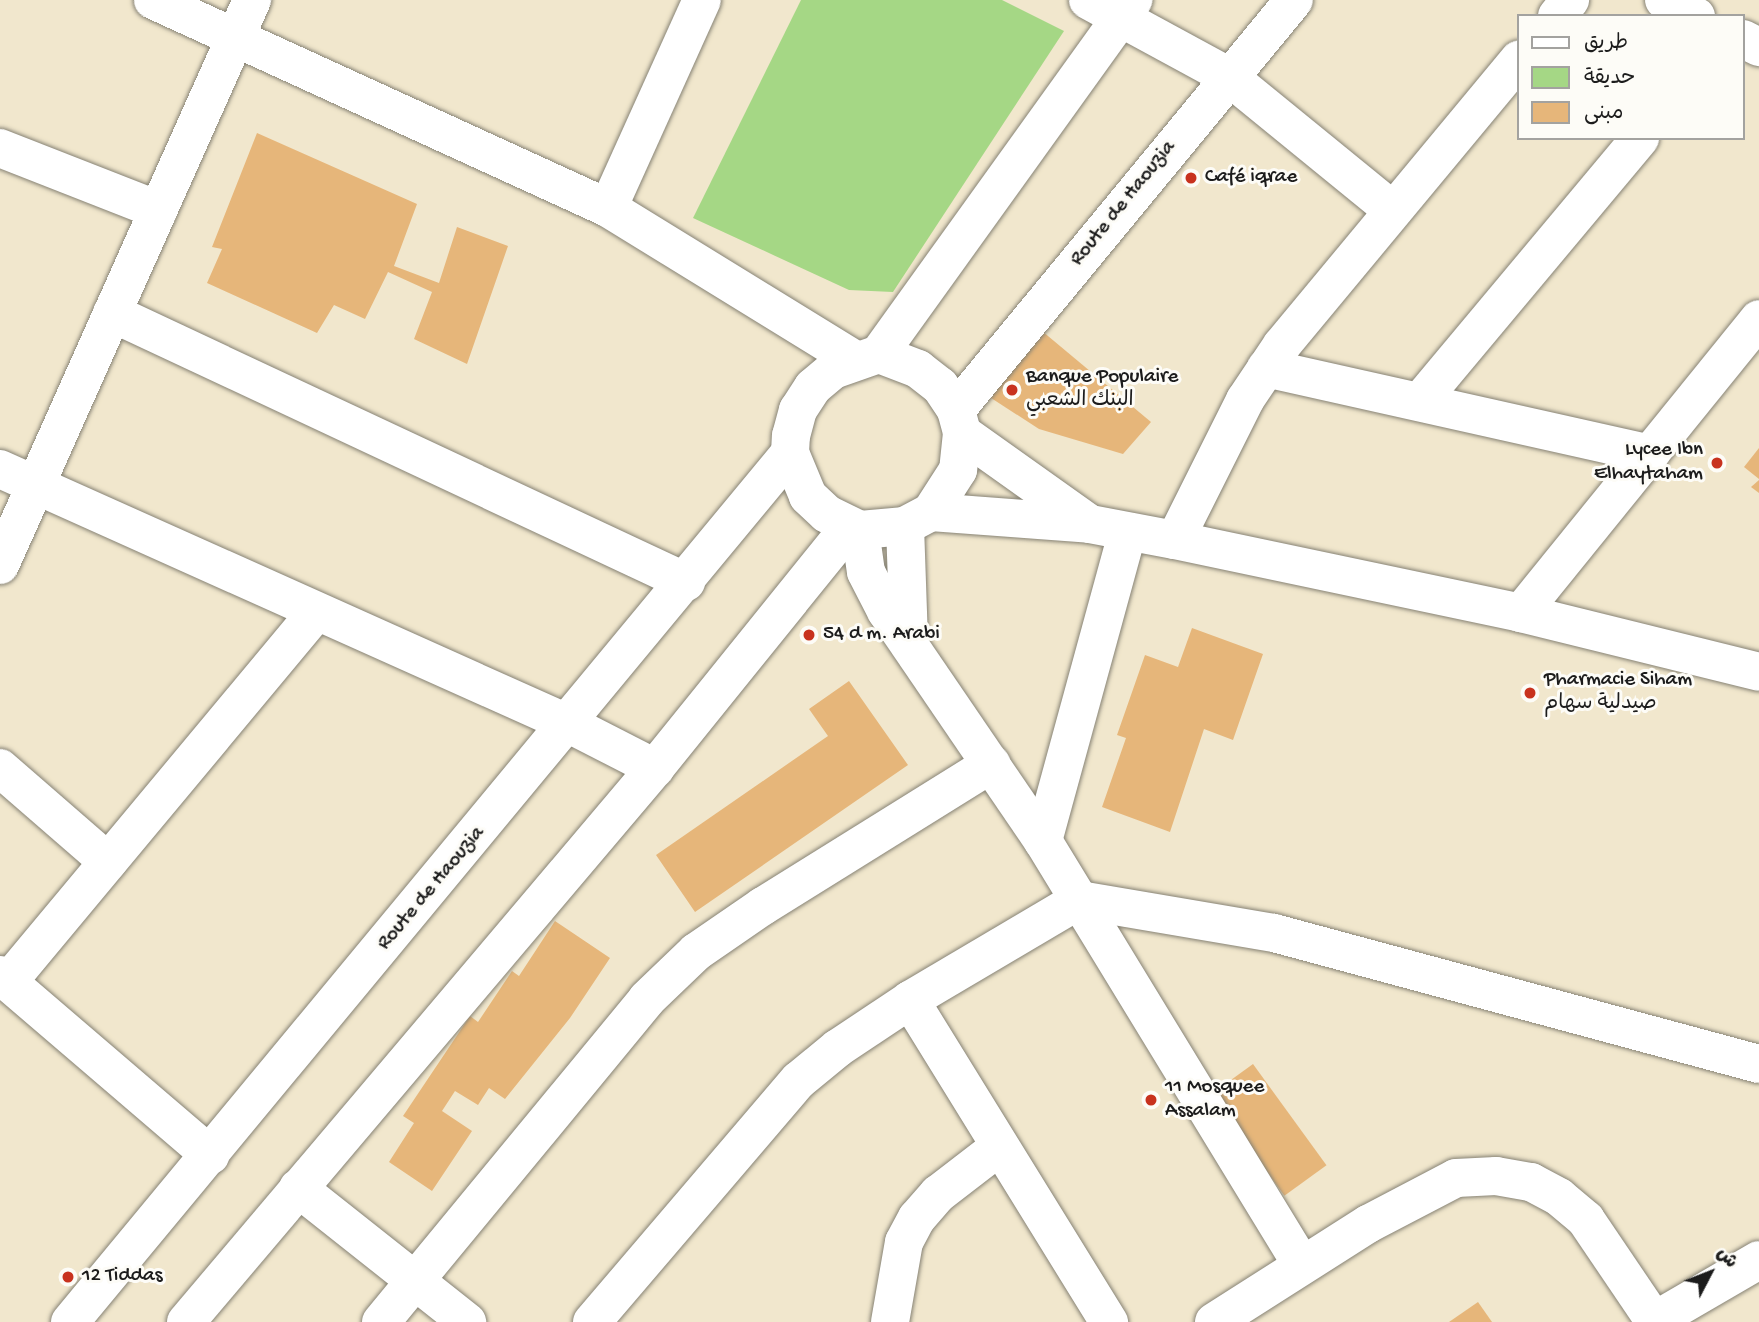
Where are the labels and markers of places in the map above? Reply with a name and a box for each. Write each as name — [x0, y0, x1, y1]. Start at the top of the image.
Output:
place label: Café iqrae — [1205, 165, 1297, 191]
marker: Café iqrae — [1183, 170, 1199, 186]
place label: Banque Populaire البنك الشعبي — [1026, 365, 1178, 415]
marker: Banque Populaire البنك الشعبي — [1004, 382, 1020, 398]
place label: Lycee Ibn Elhaytaham — [1594, 438, 1703, 488]
marker: Lycee Ibn Elhaytaham — [1709, 455, 1725, 471]
place label: 54 d m. Arabi — [823, 622, 940, 648]
marker: 54 d m. Arabi — [801, 627, 817, 643]
place label: Pharmacie Siham صيدلية سهام — [1544, 668, 1692, 718]
marker: Pharmacie Siham صيدلية سهام — [1522, 685, 1538, 701]
place label: 11 Mosquee Assalam — [1165, 1075, 1264, 1125]
marker: 11 Mosquee Assalam — [1143, 1092, 1159, 1108]
place label: 12 Tiddas — [82, 1264, 162, 1290]
marker: 12 Tiddas — [60, 1269, 76, 1285]

